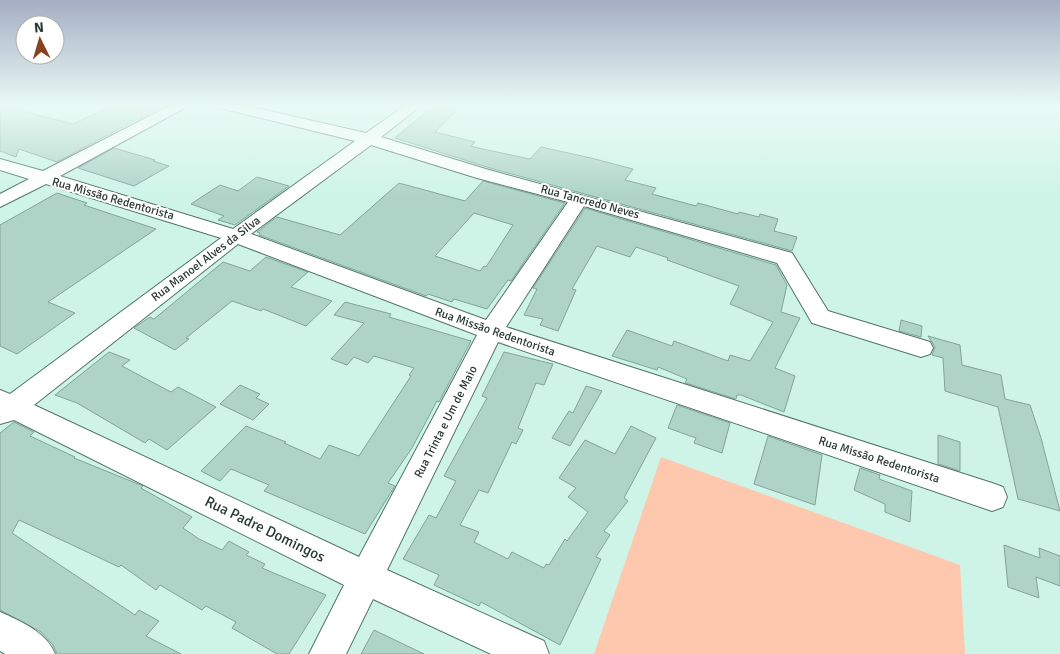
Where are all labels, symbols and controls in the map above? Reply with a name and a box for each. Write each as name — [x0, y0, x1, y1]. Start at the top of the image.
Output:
north arrow — [15, 15, 65, 65]
text: N — [33, 19, 45, 36]
street label: Rua Missão Redentorista — [50, 174, 176, 224]
street label: Rua Tancredo Neves — [539, 182, 641, 222]
street label: Rua Manoel Alves da Silva — [148, 213, 264, 305]
street label: Rua Missão Redentorista — [433, 304, 557, 360]
street label: Rua Trinta e Um de Maio — [411, 363, 481, 481]
street label: Rua Missão Redentorista — [817, 433, 941, 487]
street label: Rua Padre Domingos — [202, 492, 328, 566]

